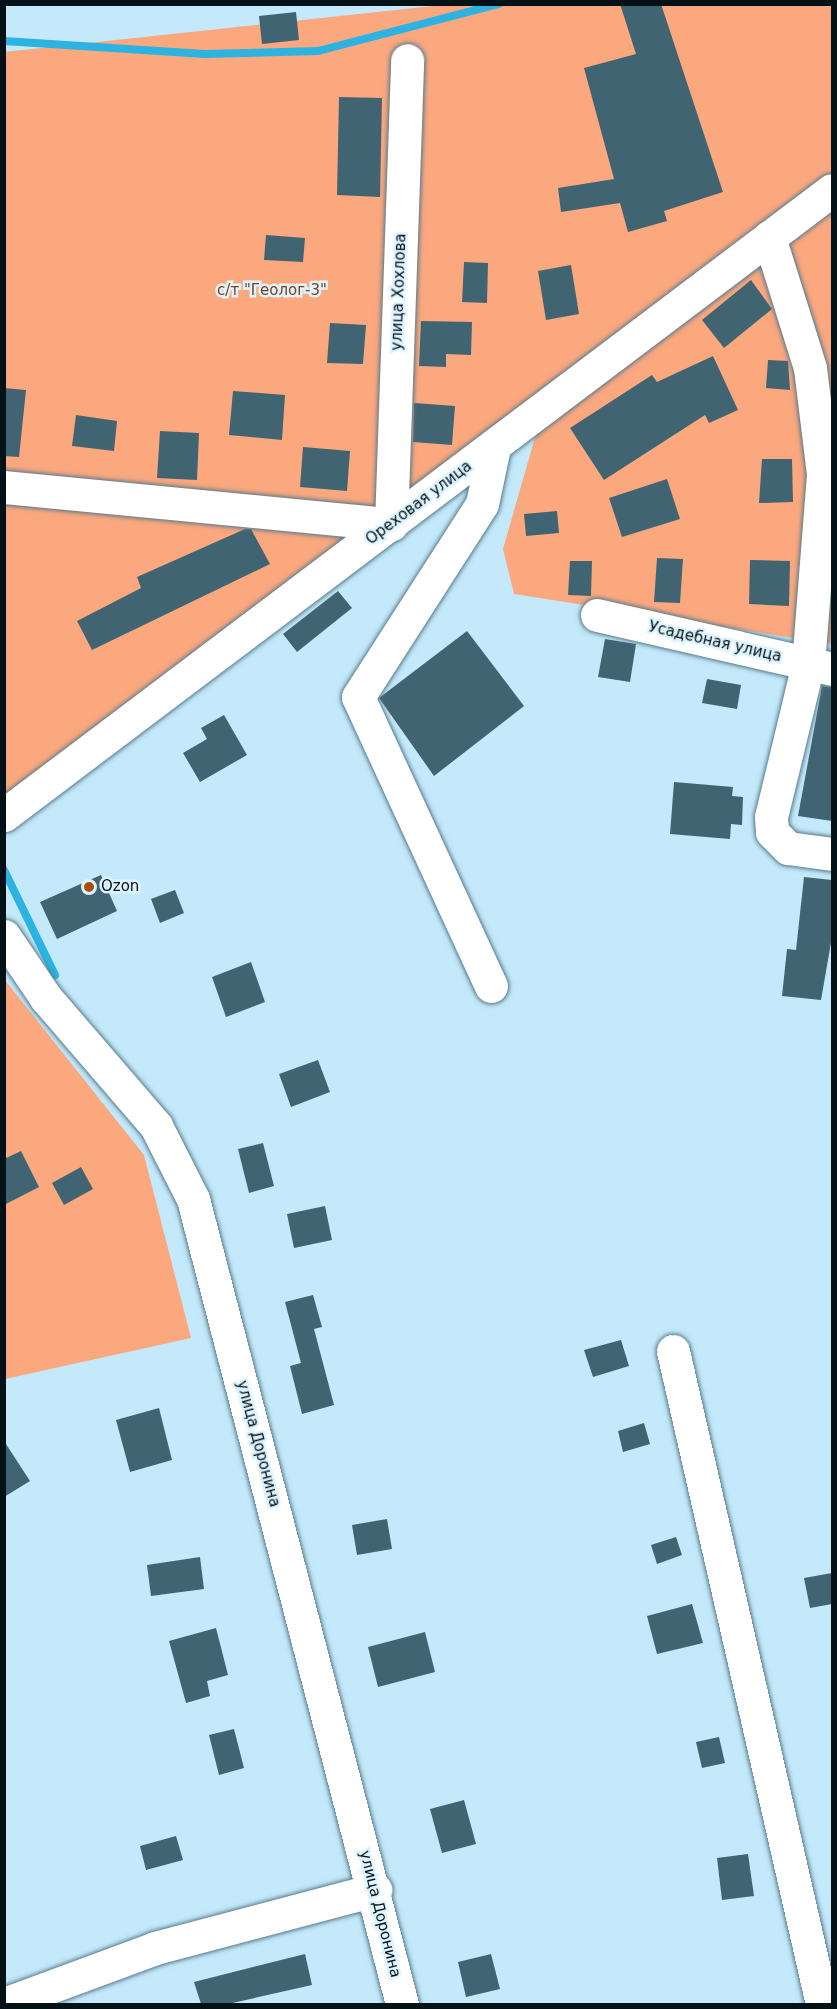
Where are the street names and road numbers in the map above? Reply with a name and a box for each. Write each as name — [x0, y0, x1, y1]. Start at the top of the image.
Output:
street label: улица Хохлова — [388, 233, 410, 351]
street label: Ореховая улица — [362, 457, 476, 549]
street label: Усадебная улица — [647, 618, 783, 666]
street label: улица Доронина — [232, 1379, 284, 1509]
street label: улица Доронина — [355, 1848, 405, 1980]

